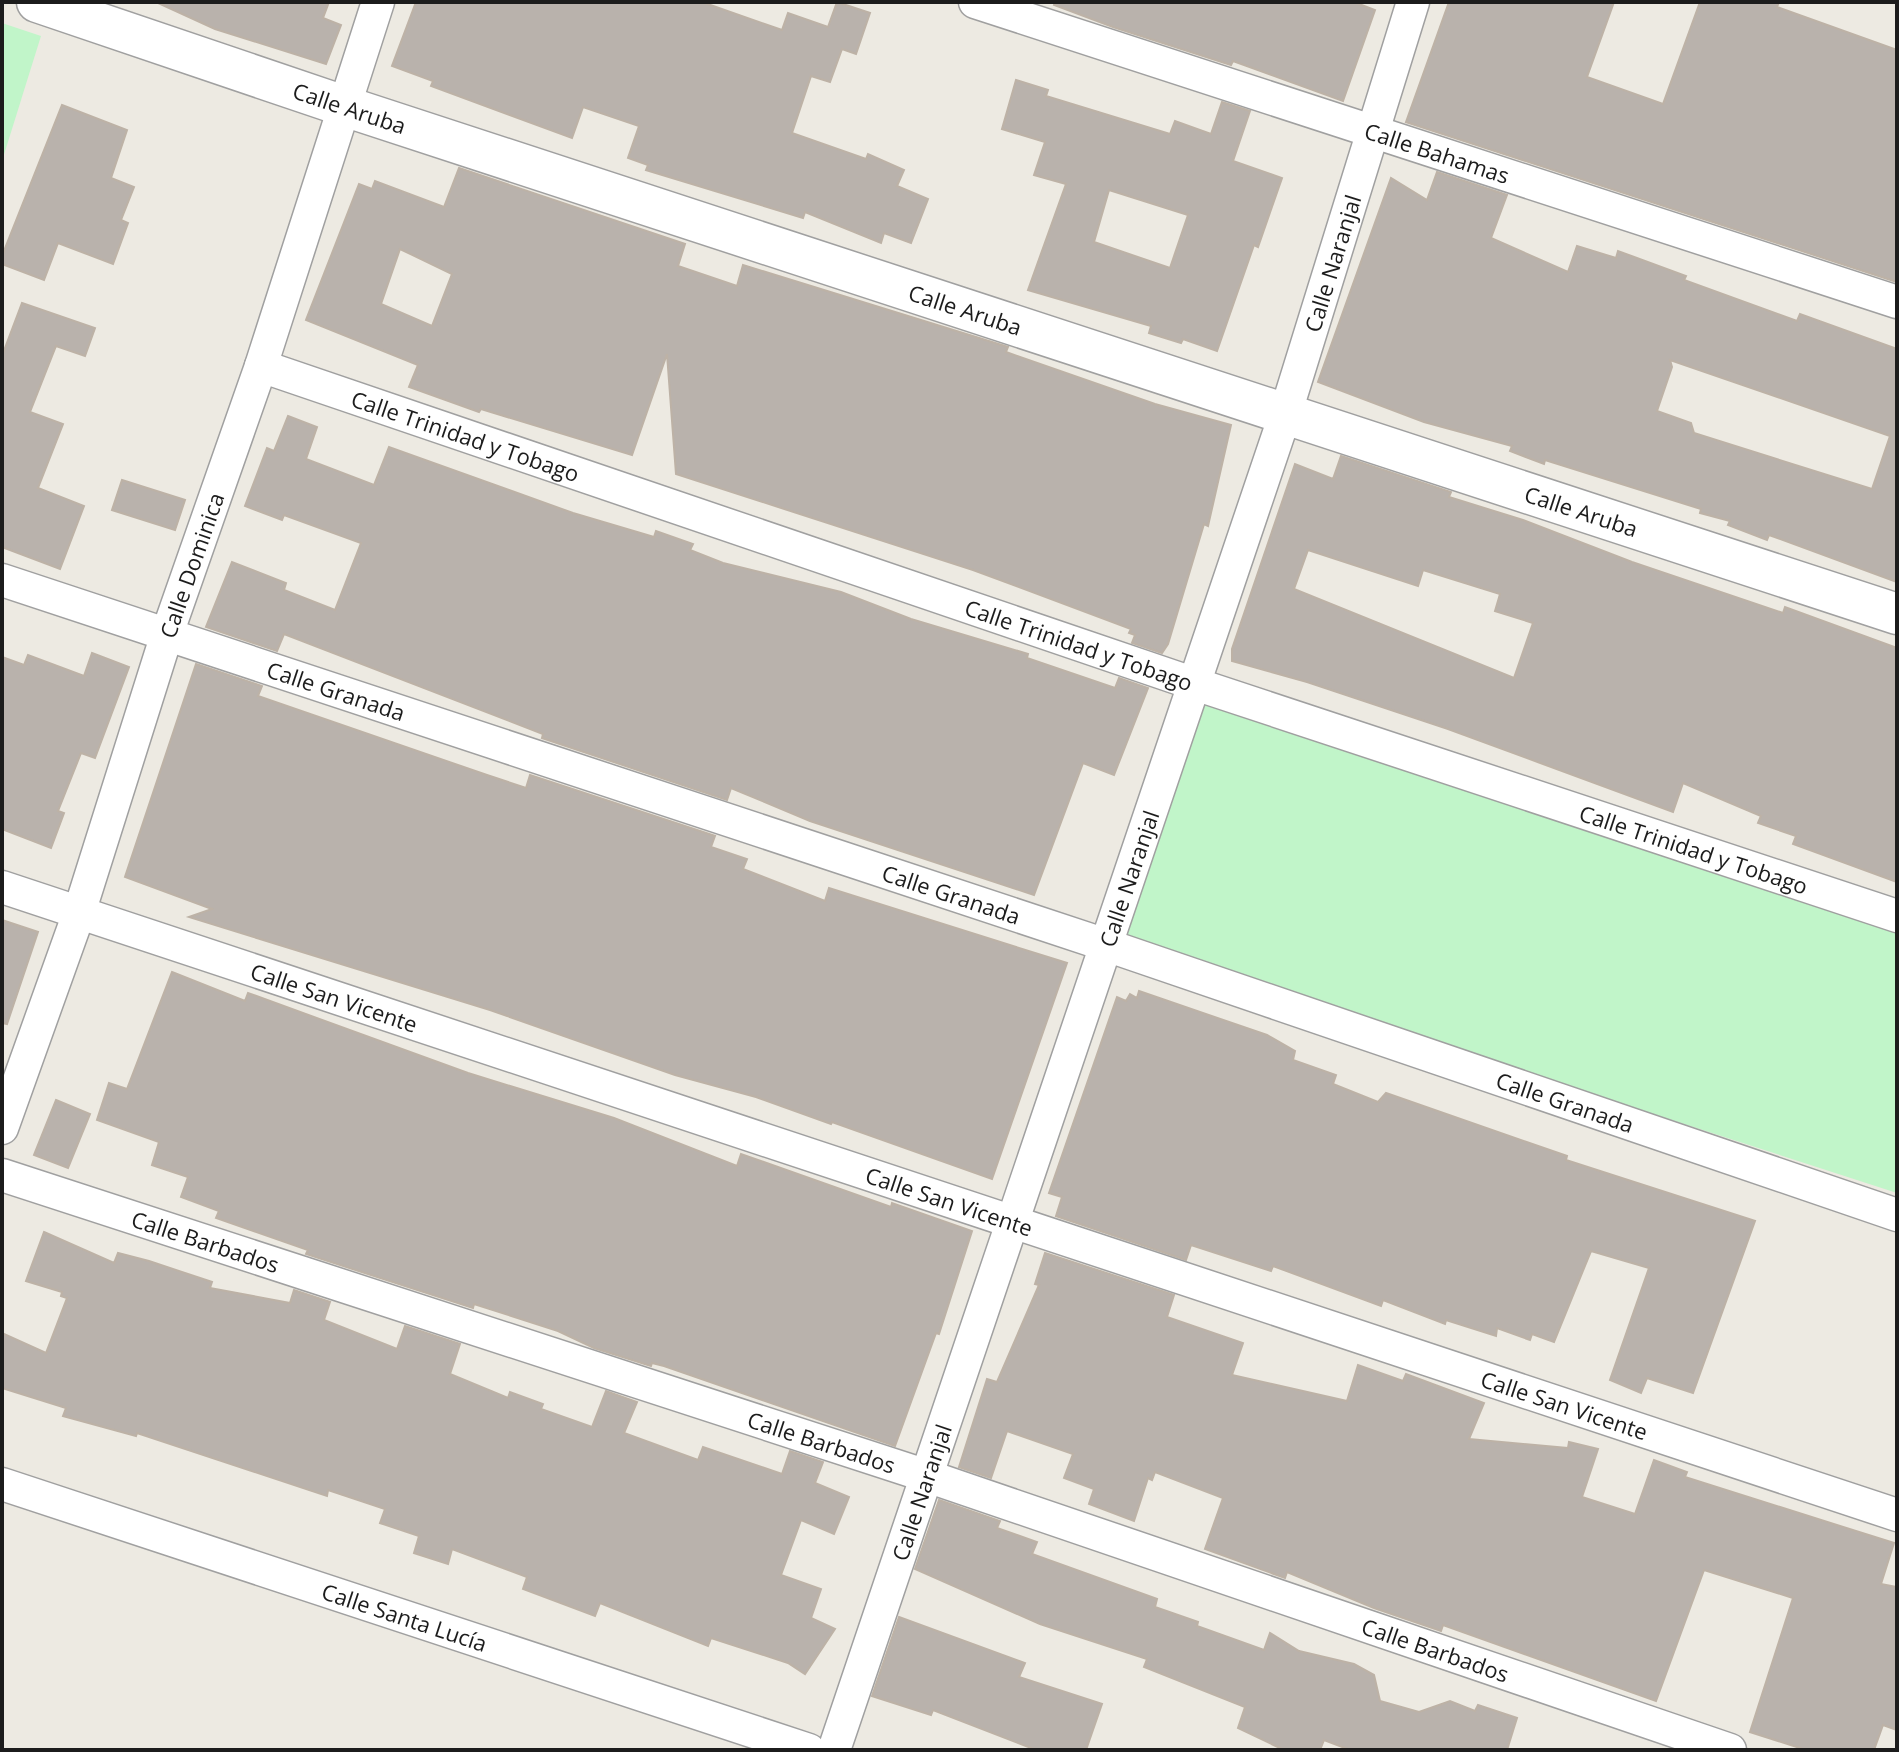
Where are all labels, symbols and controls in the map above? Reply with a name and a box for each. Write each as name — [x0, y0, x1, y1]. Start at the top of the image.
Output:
street label: Calle Aruba — [289, 75, 410, 140]
street label: Calle Bahamas — [1361, 115, 1513, 190]
street label: Calle Naranjal — [1297, 191, 1367, 336]
street label: Calle Aruba — [905, 277, 1026, 342]
street label: Calle Trinidad y Tobago — [348, 383, 583, 488]
street label: Calle Aruba — [1521, 478, 1642, 543]
street label: Calle Dominica — [152, 488, 231, 642]
street label: Calle Trinidad y Tobago — [961, 592, 1197, 697]
street label: Calle Granada — [263, 654, 409, 727]
street label: Calle Trinidad y Tobago — [1576, 797, 1812, 901]
street label: Calle Naranjal — [1091, 806, 1165, 951]
street label: Calle Granada — [878, 857, 1025, 931]
street label: Calle San Vicente — [247, 955, 422, 1039]
street label: Calle Granada — [1492, 1064, 1638, 1139]
street label: Calle San Vicente — [862, 1159, 1037, 1243]
street label: Calle Barbados — [128, 1203, 283, 1279]
street label: Calle San Vicente — [1477, 1363, 1652, 1446]
street label: Calle Barbados — [744, 1404, 899, 1480]
street label: Calle Naranjal — [884, 1420, 958, 1564]
street label: Calle Santa Lucía — [318, 1576, 491, 1658]
street label: Calle Barbados — [1358, 1610, 1513, 1689]

